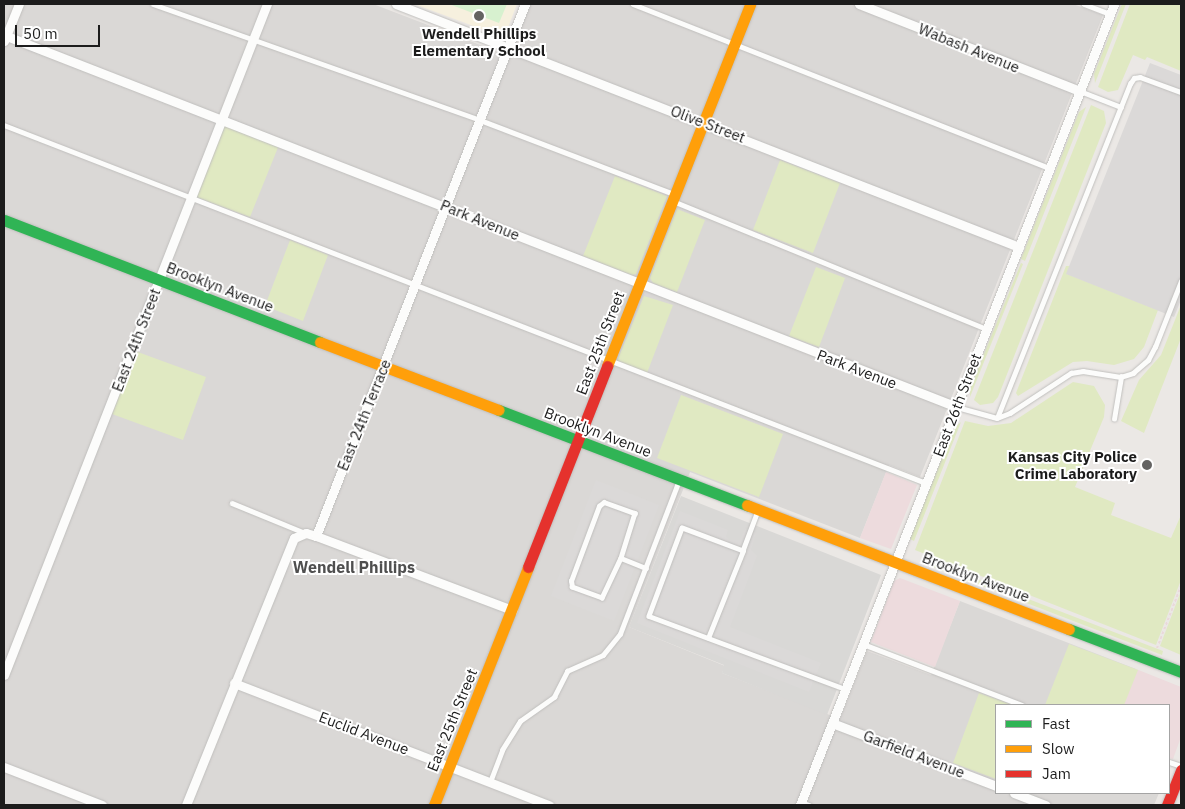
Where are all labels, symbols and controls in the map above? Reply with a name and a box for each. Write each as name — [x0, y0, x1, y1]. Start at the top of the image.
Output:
marker: Wendell Phillips Elementary School — [473, 10, 485, 22]
scale bar — [18, 15, 102, 47]
street label: Wabash Avenue — [916, 20, 1022, 76]
text: 50 m — [23, 24, 58, 43]
place label: Wendell Phillips Elementary School — [413, 24, 545, 59]
street label: Olive Street — [668, 102, 748, 146]
street label: Park Avenue — [438, 196, 522, 244]
street label: Brooklyn Avenue — [164, 258, 276, 316]
street label: East 24th Street — [108, 286, 164, 394]
street label: East 25th Street — [572, 289, 628, 397]
street label: Park Avenue — [815, 346, 899, 392]
street label: East 26th Street — [929, 351, 985, 459]
street label: East 24th Terrace — [333, 357, 395, 473]
street label: Brooklyn Avenue — [542, 403, 654, 461]
place label: Kansas City Police Crime Laboratory — [1008, 447, 1137, 482]
marker: Kansas City Police Crime Laboratory — [1141, 459, 1153, 471]
street label: Brooklyn Avenue — [920, 548, 1032, 606]
district label: Wendell Phillips — [293, 557, 415, 577]
street label: East 25th Street — [423, 666, 481, 774]
legend — [995, 704, 1170, 794]
street label: Euclid Avenue — [316, 708, 412, 758]
text: Fast — [1042, 714, 1070, 733]
street label: Garfield Avenue — [861, 726, 967, 782]
text: Slow — [1042, 739, 1075, 758]
text: Jam — [1042, 764, 1071, 783]

